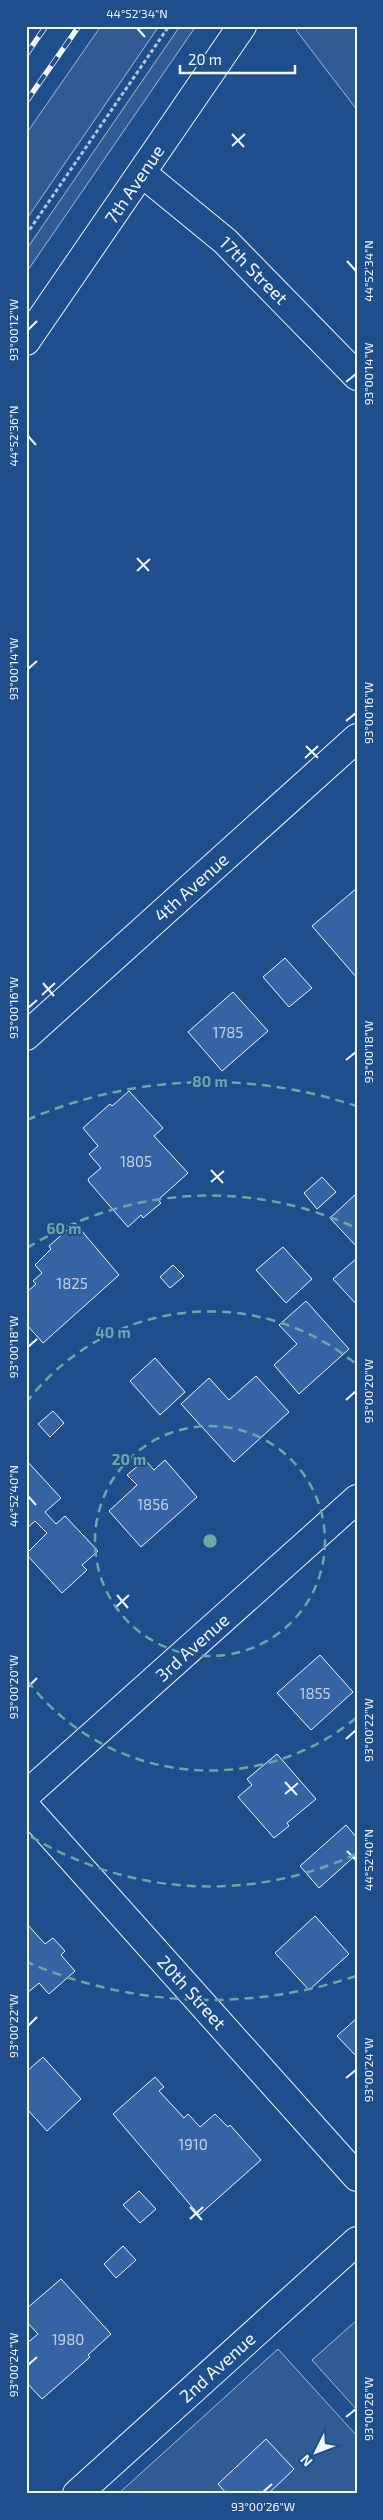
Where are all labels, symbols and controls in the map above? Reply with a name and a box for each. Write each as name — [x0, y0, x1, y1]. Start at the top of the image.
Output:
text: 44°52'34"N — [106, 6, 168, 20]
scale bar — [180, 42, 296, 74]
text: 20 m — [188, 50, 222, 68]
street label: 7th Avenue — [100, 140, 168, 228]
street label: 17th Street — [215, 231, 293, 309]
text: 44°52'34"N — [361, 240, 375, 302]
text: 93°00'12"W — [6, 299, 20, 361]
text: 93°00'14"W — [361, 343, 375, 405]
text: 44°52'36"N — [6, 405, 20, 467]
text: 93°00'14"W — [6, 638, 20, 700]
text: 93°00'16"W — [361, 682, 375, 744]
street label: 4th Avenue — [149, 848, 233, 926]
text: 93°00'16"W — [6, 977, 20, 1039]
text: 93°00'18"W — [361, 1021, 375, 1083]
house number: 1785 — [213, 1023, 243, 1041]
text: 80 m — [192, 1072, 228, 1090]
house number: 1805 — [120, 1152, 152, 1170]
text: 60 m — [47, 1219, 81, 1237]
house number: 1825 — [56, 1274, 88, 1292]
text: 93°00'18"W — [6, 1316, 20, 1378]
text: 40 m — [95, 1323, 131, 1341]
text: 93°00'20"W — [361, 1359, 375, 1423]
text: 20 m — [112, 1450, 146, 1468]
text: 44°52'40"N — [6, 1465, 20, 1527]
house number: 1856 — [137, 1495, 169, 1513]
centre of rings — [201, 1532, 219, 1550]
street label: 3rd Avenue — [151, 1608, 233, 1686]
text: 93°00'20"W — [6, 1655, 20, 1719]
house number: 1855 — [299, 1684, 331, 1702]
text: 93°00'22"W — [361, 1698, 375, 1762]
text: 44°52'40"N — [361, 1829, 375, 1891]
street label: 20th Street — [153, 1950, 231, 2034]
text: 93°00'22"W — [6, 1994, 20, 2058]
text: 93°00'24"W — [361, 2038, 375, 2102]
house number: 1910 — [178, 2135, 208, 2153]
street label: 2nd Avenue — [174, 2327, 260, 2407]
house number: 1980 — [52, 2330, 84, 2348]
text: 93°00'24"W — [6, 2333, 20, 2397]
text: 93°00'26"W — [361, 2377, 375, 2441]
north arrow — [290, 2428, 340, 2478]
text: N — [296, 2452, 316, 2470]
text: 93°00'26"W — [231, 2499, 295, 2513]

